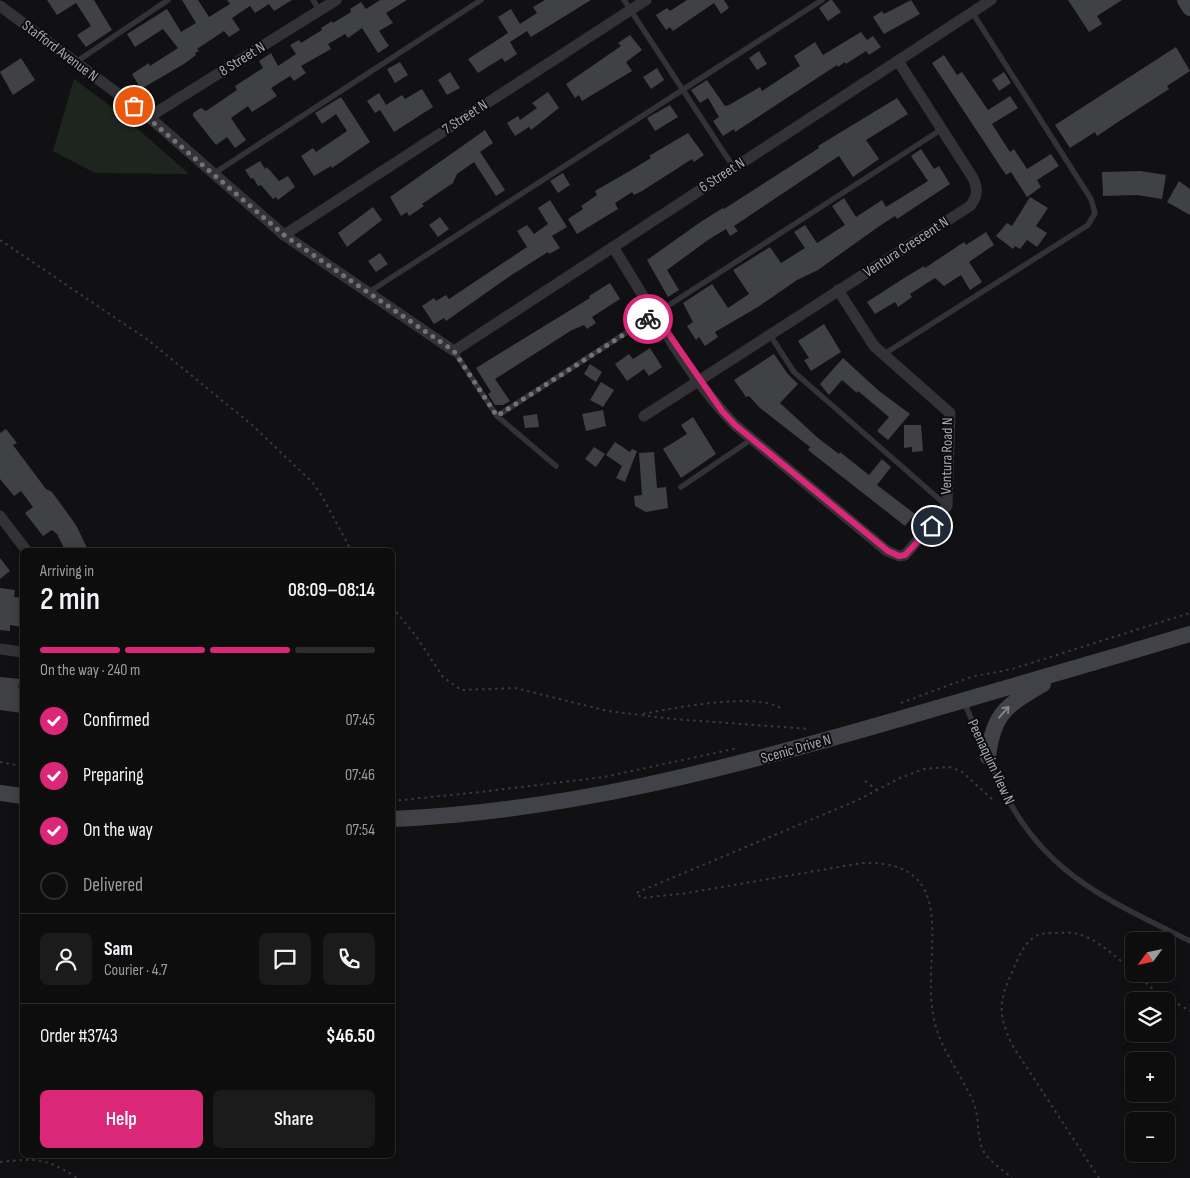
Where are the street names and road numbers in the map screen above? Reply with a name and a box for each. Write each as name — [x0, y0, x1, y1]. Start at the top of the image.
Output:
street label: Stafford Avenue N — [18, 16, 102, 86]
street label: 8 Street N — [215, 38, 269, 80]
street label: 7 Street N — [439, 95, 491, 139]
street label: 6 Street N — [696, 153, 748, 197]
street label: Ventura Crescent N — [860, 212, 952, 282]
street label: Ventura Road N — [937, 417, 957, 495]
street label: Peenaquim View N — [963, 716, 1019, 808]
street label: Scenic Drive N — [759, 730, 833, 768]

